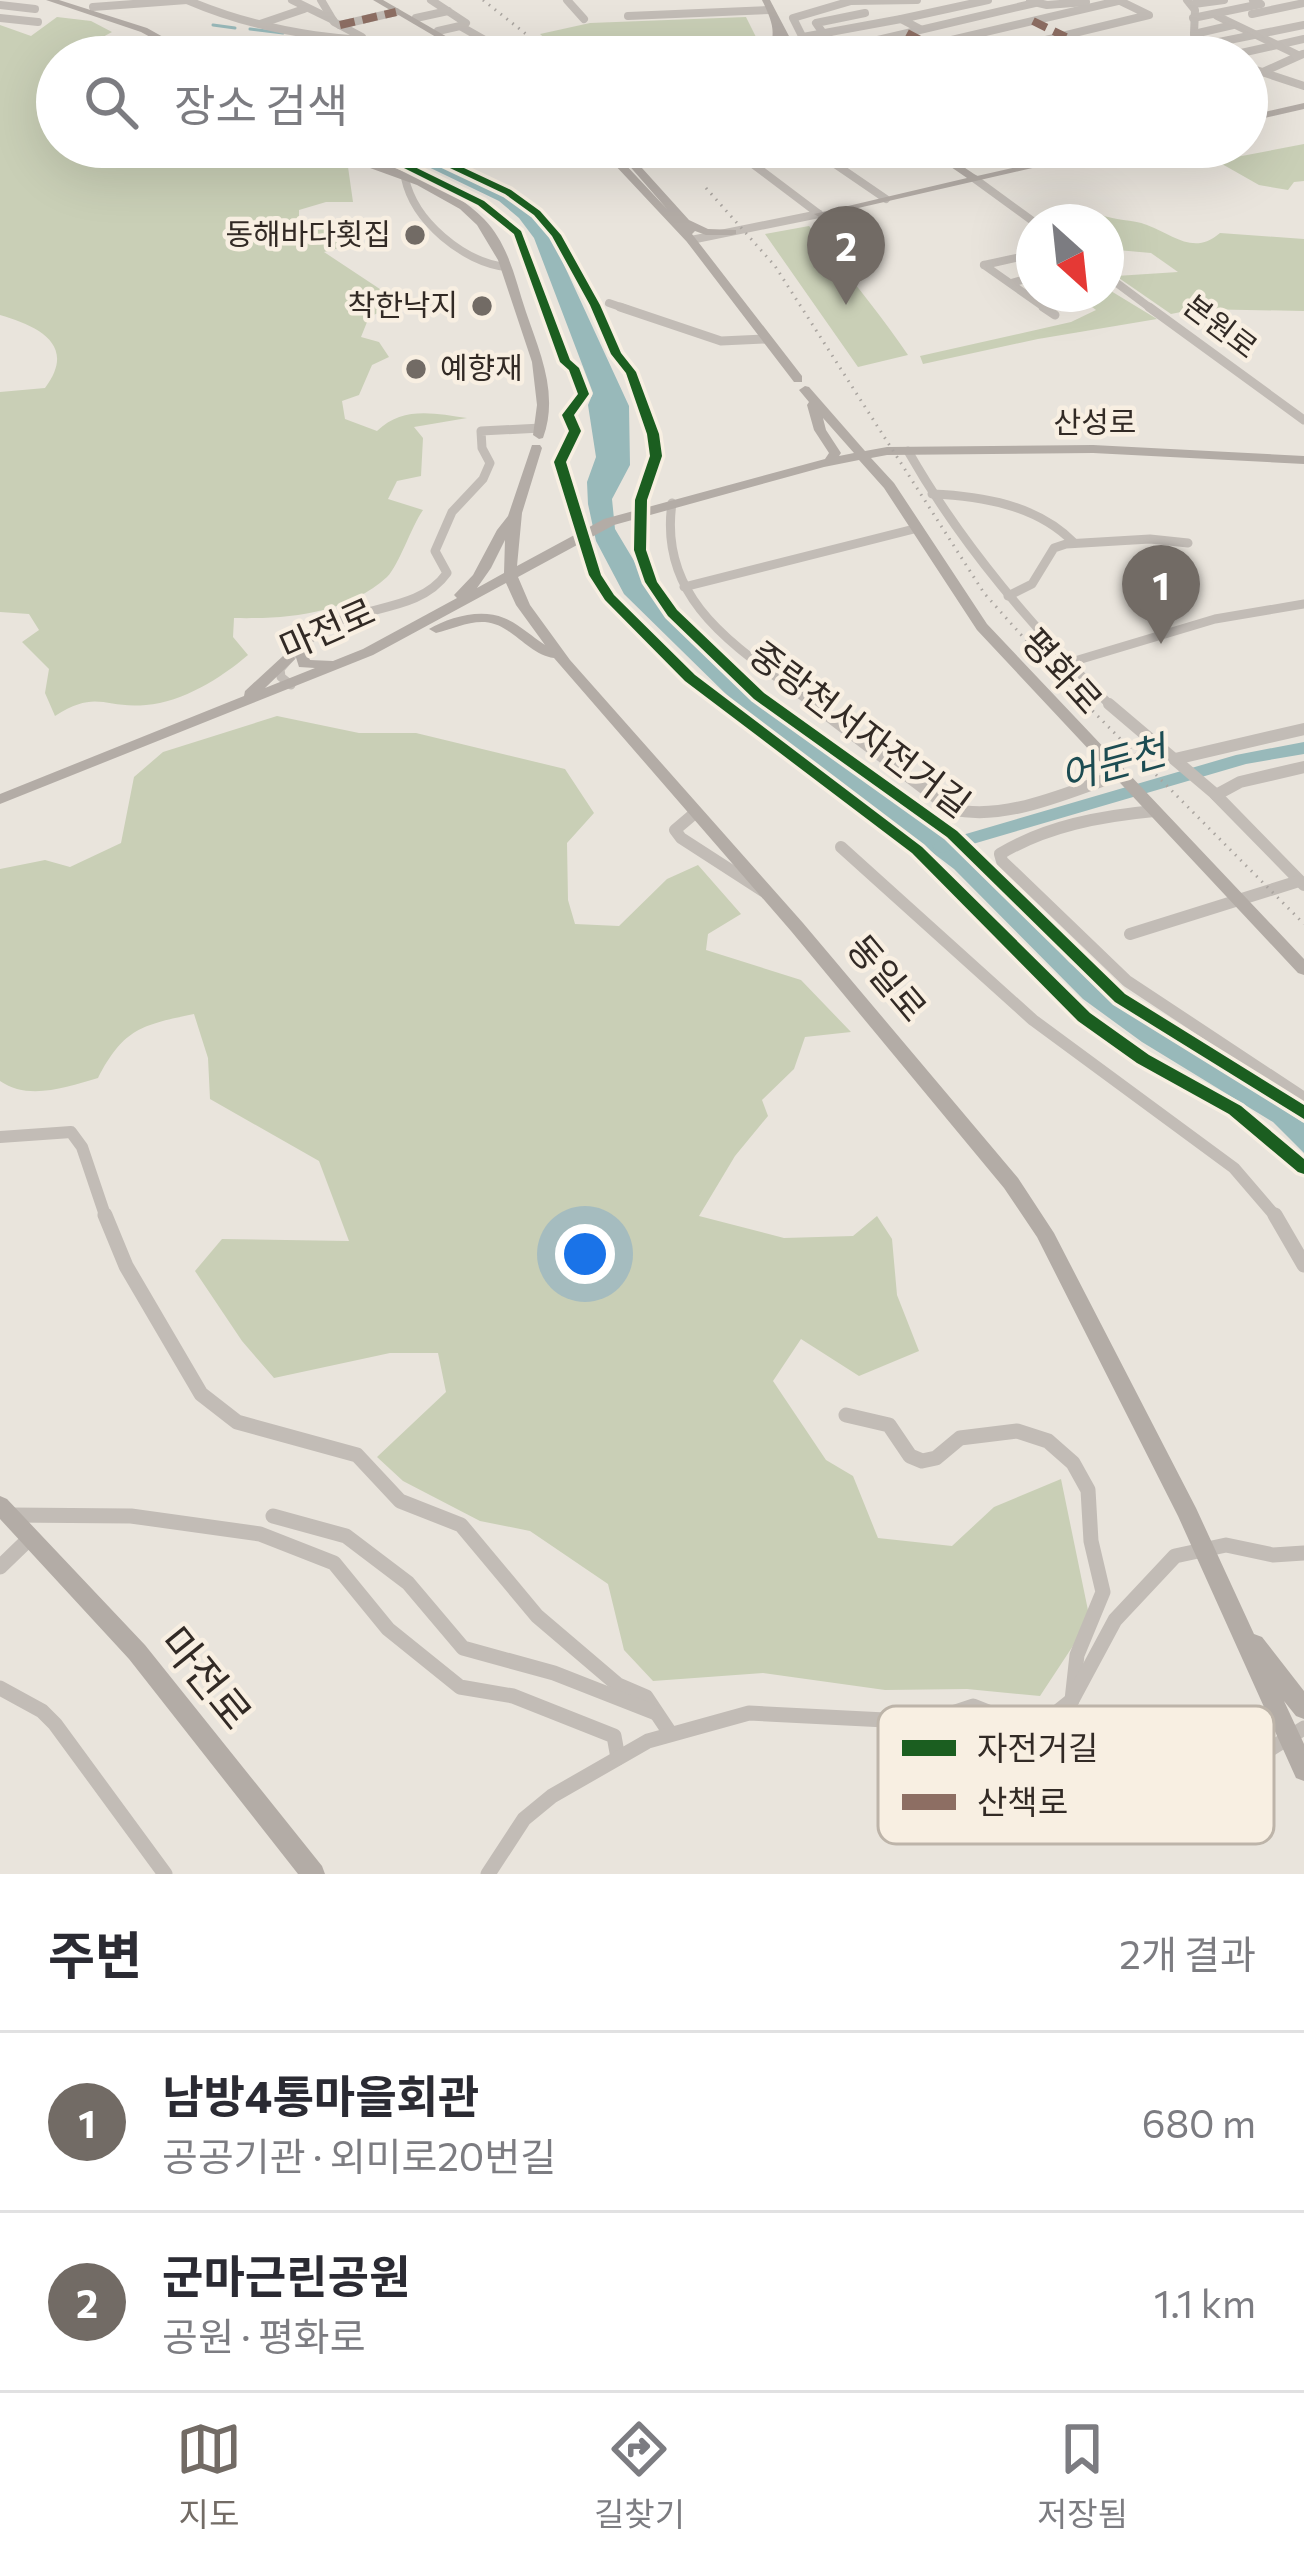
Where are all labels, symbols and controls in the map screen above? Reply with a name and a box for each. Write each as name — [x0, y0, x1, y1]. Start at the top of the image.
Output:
search box — [36, 36, 1268, 168]
icon: search — [78, 69, 144, 135]
text: 장소 검색 — [174, 76, 348, 131]
north arrow — [1016, 204, 1124, 312]
pin: 2 — [807, 206, 885, 305]
place label: 동해바다횟집 — [225, 214, 391, 251]
marker: 동해바다횟집 — [402, 222, 428, 248]
place label: 착한낙지 — [348, 285, 458, 322]
street label: 본원로 — [1177, 285, 1266, 365]
marker: 착한낙지 — [469, 293, 495, 319]
place label: 예향재 — [440, 348, 523, 385]
marker: 예향재 — [403, 356, 429, 382]
street label: 산성로 — [1054, 402, 1136, 439]
pin: 1 — [1122, 545, 1200, 644]
street label: 마전로 — [272, 587, 381, 667]
street label: 평화로 — [1014, 618, 1113, 721]
street label: 중랑천서자전거길 — [742, 630, 980, 825]
water label: 어둔천 — [1054, 723, 1175, 798]
street label: 동일로 — [840, 925, 937, 1029]
your location — [555, 1224, 615, 1284]
street label: 마전로 — [151, 1615, 264, 1738]
legend — [878, 1706, 1274, 1844]
text: 자전거길 — [977, 1726, 1098, 1767]
text: 산책로 — [977, 1780, 1068, 1821]
text: 주변 — [48, 1922, 142, 1985]
text: 2개 결과 — [1119, 1929, 1256, 1977]
text: 남방4통마을회관 — [162, 2067, 479, 2122]
text: 1 — [78, 2098, 96, 2146]
text: 680 m — [1142, 2098, 1256, 2146]
text: 공공기관 · 외미로20번길 — [162, 2131, 556, 2179]
text: 군마근린공원 — [162, 2247, 410, 2302]
text: 2 — [76, 2278, 98, 2326]
text: 1.1 km — [1154, 2278, 1256, 2326]
text: 공원 · 평화로 — [162, 2311, 366, 2359]
tab: 지도 — [176, 2416, 242, 2536]
tab: 길찾기 — [594, 2416, 685, 2536]
tab: 저장됨 — [1037, 2416, 1128, 2536]

